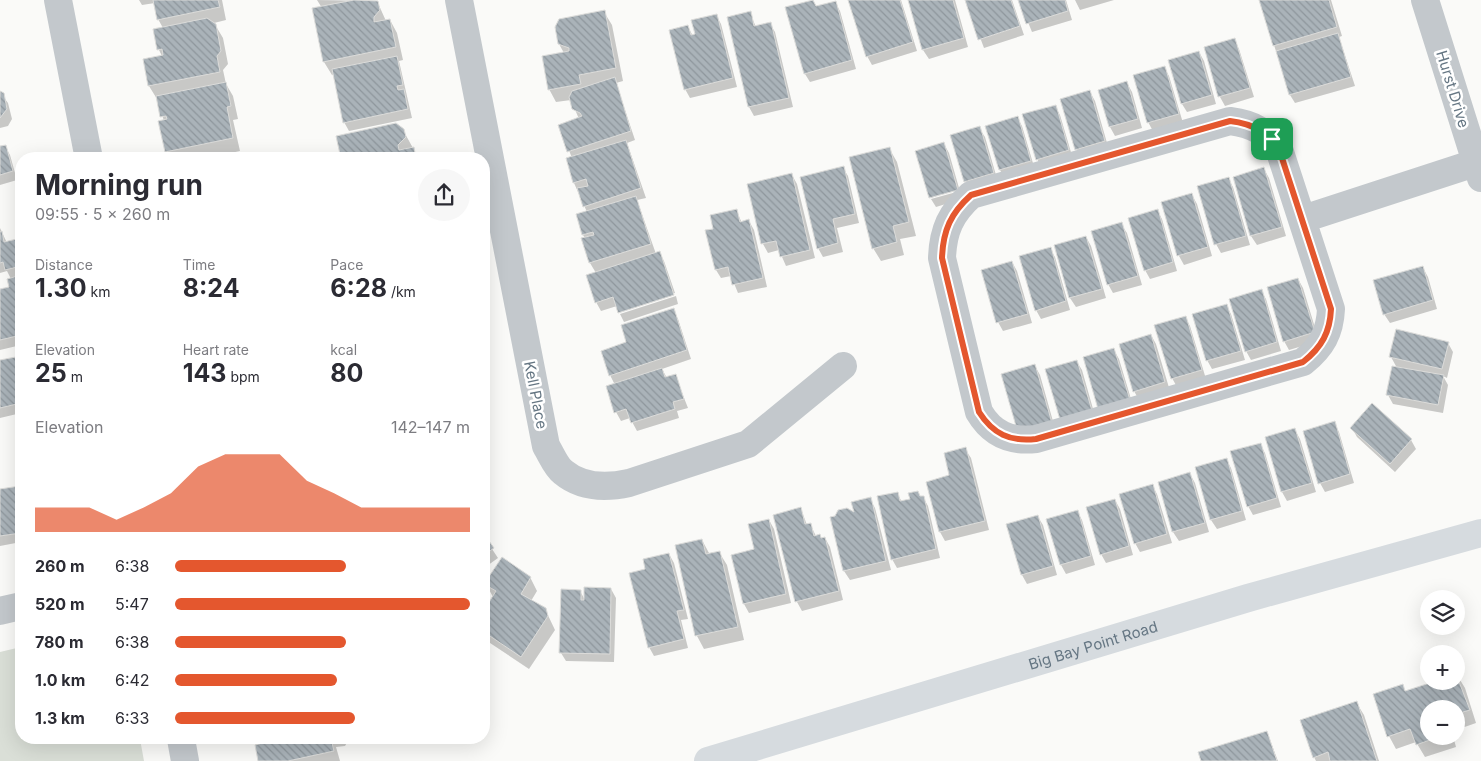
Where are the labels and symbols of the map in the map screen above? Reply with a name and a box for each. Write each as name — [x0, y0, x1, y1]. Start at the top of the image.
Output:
street label: Hurst Drive — [1432, 48, 1474, 130]
pin — [1251, 118, 1293, 160]
street label: Kell Place — [520, 359, 552, 431]
street label: Big Bay Point Road — [1026, 616, 1160, 673]

